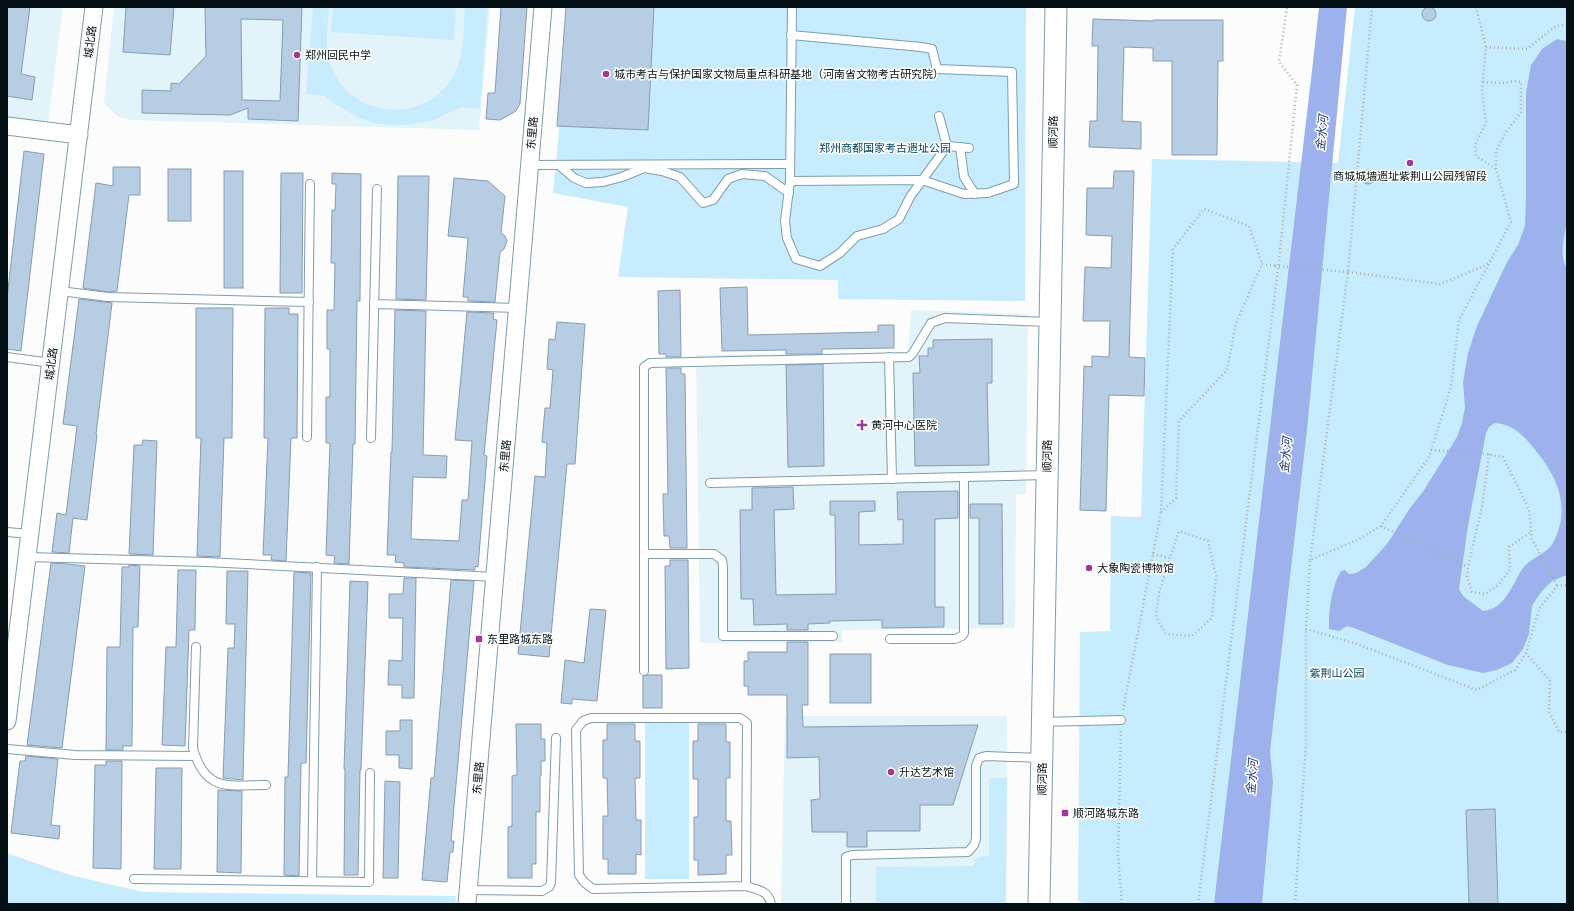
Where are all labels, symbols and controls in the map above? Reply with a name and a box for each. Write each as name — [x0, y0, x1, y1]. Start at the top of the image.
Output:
street label: 城北路 — [82, 25, 98, 59]
place label: 郑州回民中学 — [305, 49, 371, 61]
marker: 郑州回民中学 — [292, 50, 302, 60]
place label: 城市考古与保护国家文物局重点科研基地（河南省文物考古研究院） — [614, 68, 944, 80]
marker: 城市考古与保护国家文物局重点科研基地（河南省文物考古研究院） — [601, 69, 611, 79]
water label: 金水河 — [1313, 112, 1331, 152]
street label: 顺河路 — [1047, 115, 1059, 149]
street label: 东里路 — [525, 116, 539, 150]
park label: 郑州商都国家考古遗址公园 — [819, 142, 951, 154]
marker: 商城城墙遗址紫荆山公园残留段 — [1405, 158, 1415, 168]
place label: 商城城墙遗址紫荆山公园残留段 — [1333, 170, 1487, 182]
street label: 城北路 — [43, 347, 59, 381]
marker: 黄河中心医院 — [856, 419, 868, 431]
place label: 黄河中心医院 — [871, 419, 937, 431]
water label: 金水河 — [1277, 434, 1295, 474]
street label: 东里路 — [498, 439, 512, 473]
street label: 顺河路 — [1041, 439, 1053, 473]
place label: 大象陶瓷博物馆 — [1097, 562, 1174, 574]
marker: 大象陶瓷博物馆 — [1084, 563, 1094, 573]
place label: 东里路城东路 — [487, 633, 553, 645]
marker: 东里路城东路 — [474, 634, 484, 644]
park label: 紫荆山公园 — [1310, 667, 1365, 679]
water label: 金水河 — [1243, 756, 1261, 796]
street label: 东里路 — [471, 761, 485, 795]
street label: 顺河路 — [1036, 762, 1048, 796]
place label: 升达艺术馆 — [899, 766, 954, 778]
marker: 升达艺术馆 — [886, 767, 896, 777]
place label: 顺河路城东路 — [1073, 807, 1139, 819]
marker: 顺河路城东路 — [1060, 808, 1070, 818]

